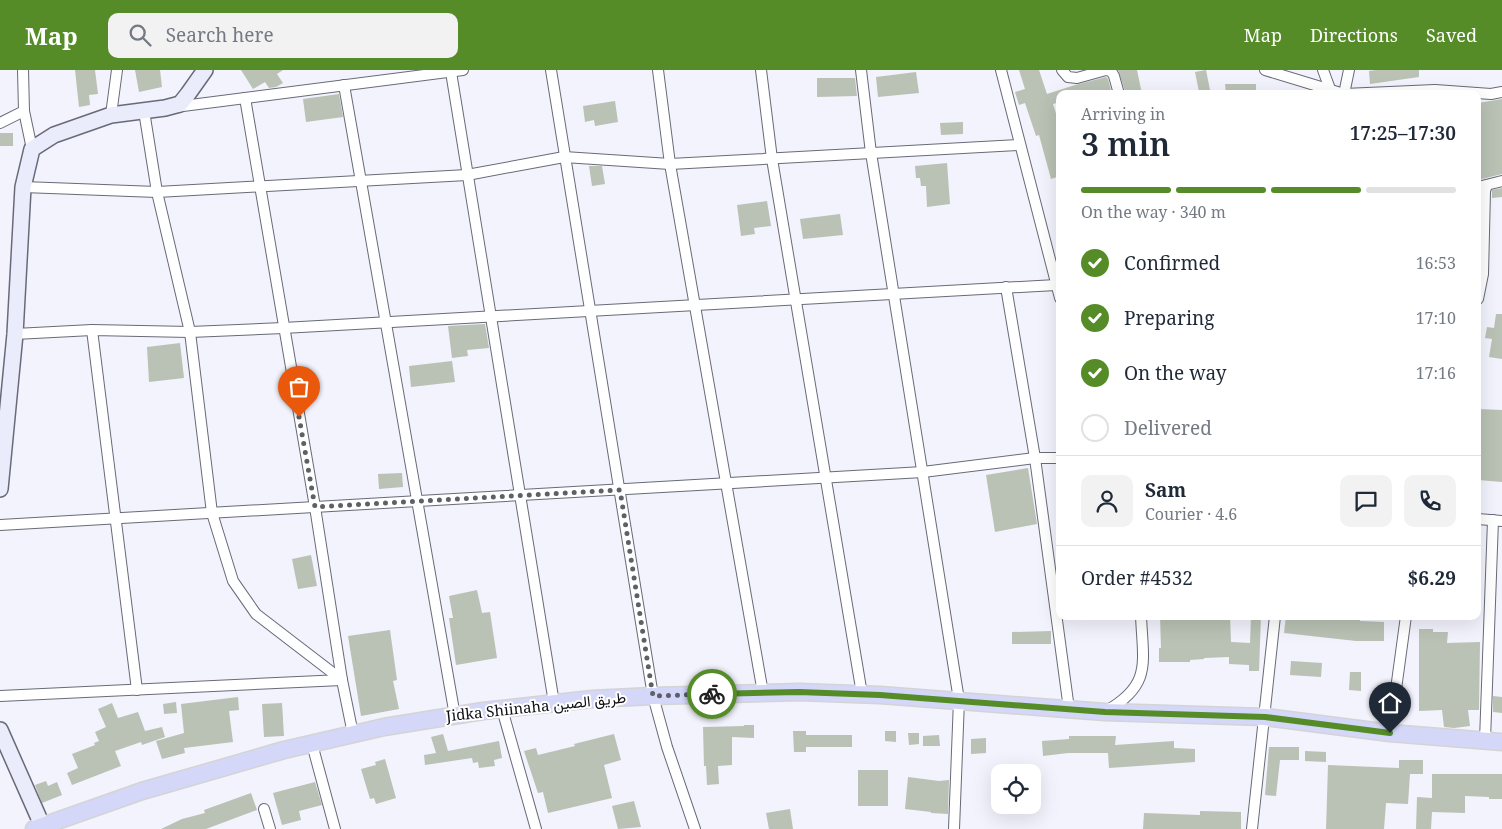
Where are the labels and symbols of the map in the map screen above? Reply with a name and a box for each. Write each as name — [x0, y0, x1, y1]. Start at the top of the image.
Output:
pin — [278, 366, 320, 417]
courier — [687, 669, 737, 719]
pin — [1369, 682, 1411, 733]
street label: Jidka Shiinaha طريق الصين — [444, 687, 627, 727]

